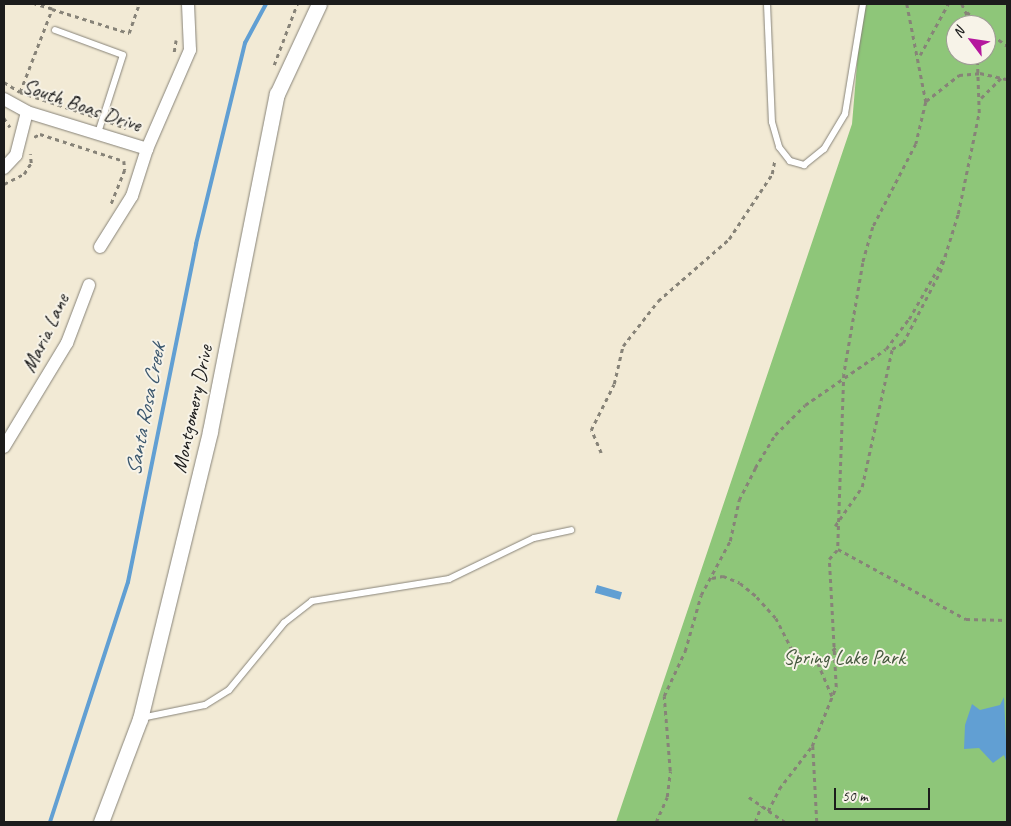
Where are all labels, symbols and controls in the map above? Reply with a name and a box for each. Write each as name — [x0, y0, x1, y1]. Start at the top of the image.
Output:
north arrow — [946, 15, 996, 65]
text: N — [949, 24, 968, 41]
street label: South Boas Drive — [20, 73, 144, 137]
street label: Maria Lane — [16, 290, 74, 376]
water label: Santa Rosa Creek — [120, 342, 172, 478]
street label: Montgomery Drive — [166, 343, 218, 475]
park label: Spring Lake Park — [783, 644, 905, 670]
scale bar — [836, 778, 932, 810]
text: 50 m — [842, 787, 868, 806]

